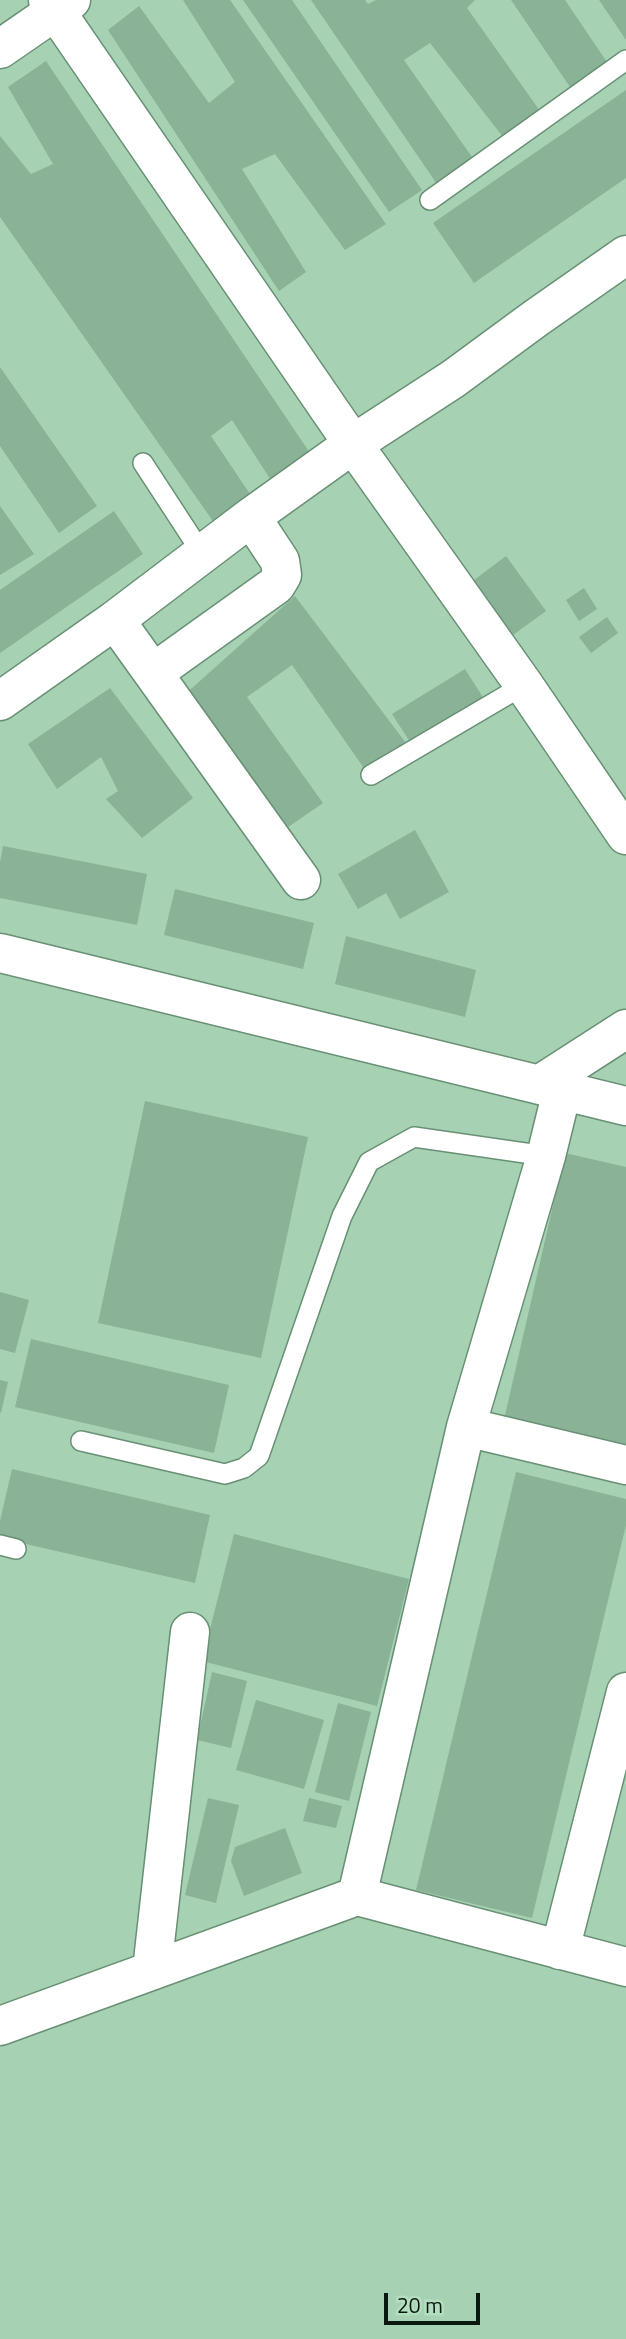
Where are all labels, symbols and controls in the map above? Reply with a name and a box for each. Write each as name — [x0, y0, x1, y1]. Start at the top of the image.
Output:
scale bar — [388, 2280, 484, 2324]
text: 20 m — [397, 2289, 443, 2321]

